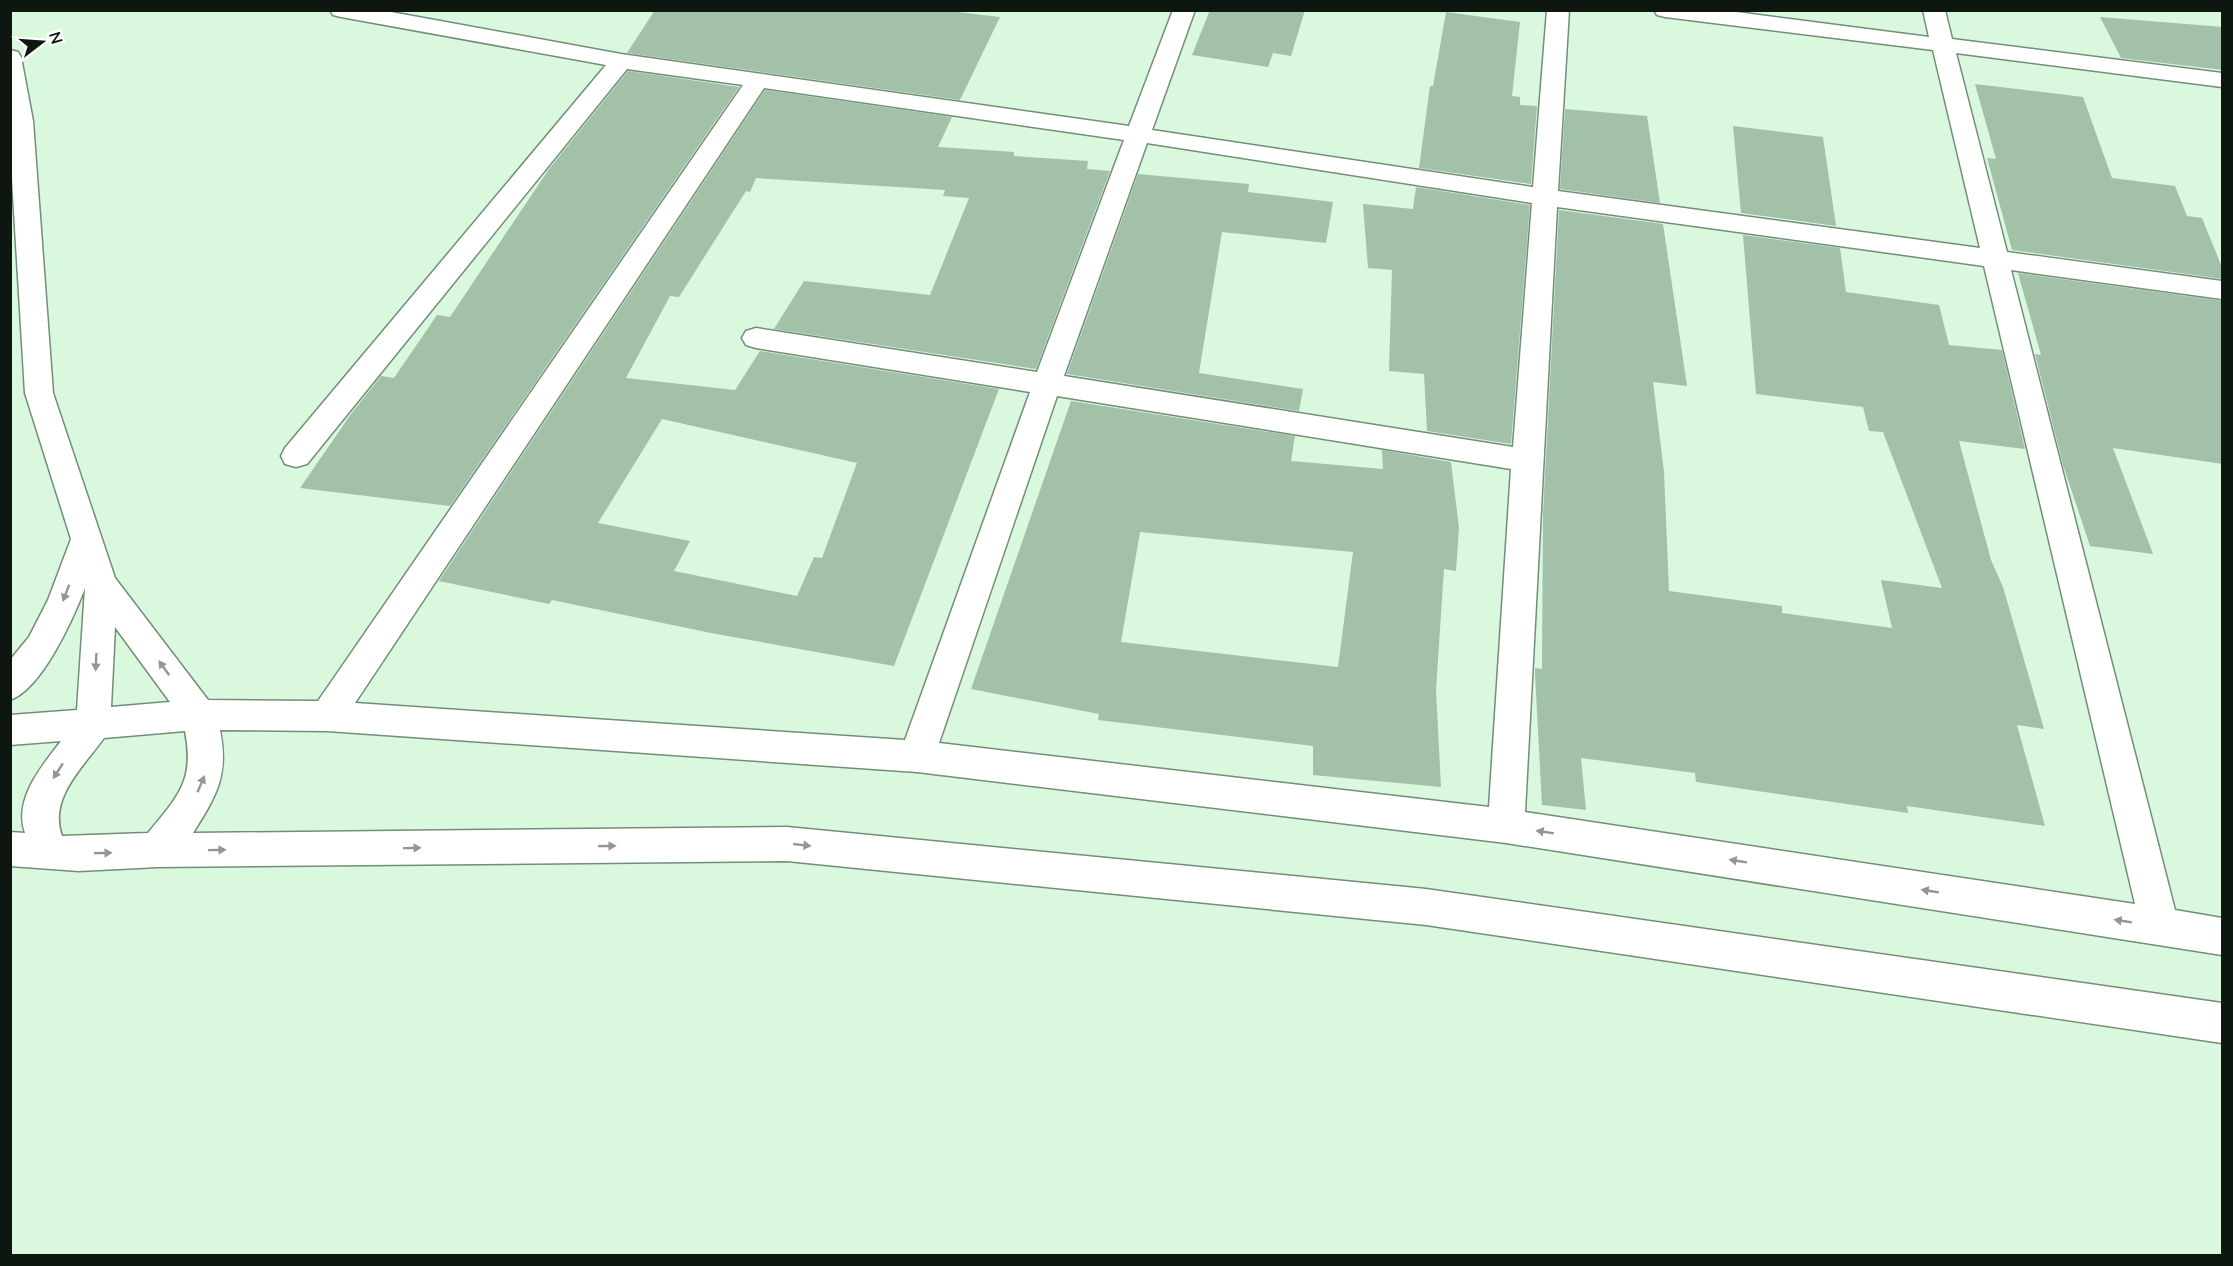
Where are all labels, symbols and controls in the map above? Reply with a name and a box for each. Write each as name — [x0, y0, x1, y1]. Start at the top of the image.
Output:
north arrow — [12, 12, 72, 72]
text: N — [43, 29, 68, 47]
one-way arrow — [61, 584, 71, 602]
one-way arrow — [92, 652, 101, 671]
one-way arrow — [158, 661, 170, 677]
one-way arrow — [53, 763, 64, 779]
one-way arrow — [196, 774, 206, 792]
one-way arrow — [1535, 827, 1554, 836]
one-way arrow — [792, 840, 811, 850]
one-way arrow — [597, 841, 616, 851]
one-way arrow — [402, 843, 421, 853]
one-way arrow — [207, 845, 226, 855]
one-way arrow — [94, 849, 113, 858]
one-way arrow — [1728, 857, 1747, 866]
one-way arrow — [1921, 887, 1940, 896]
one-way arrow — [2114, 916, 2133, 925]

